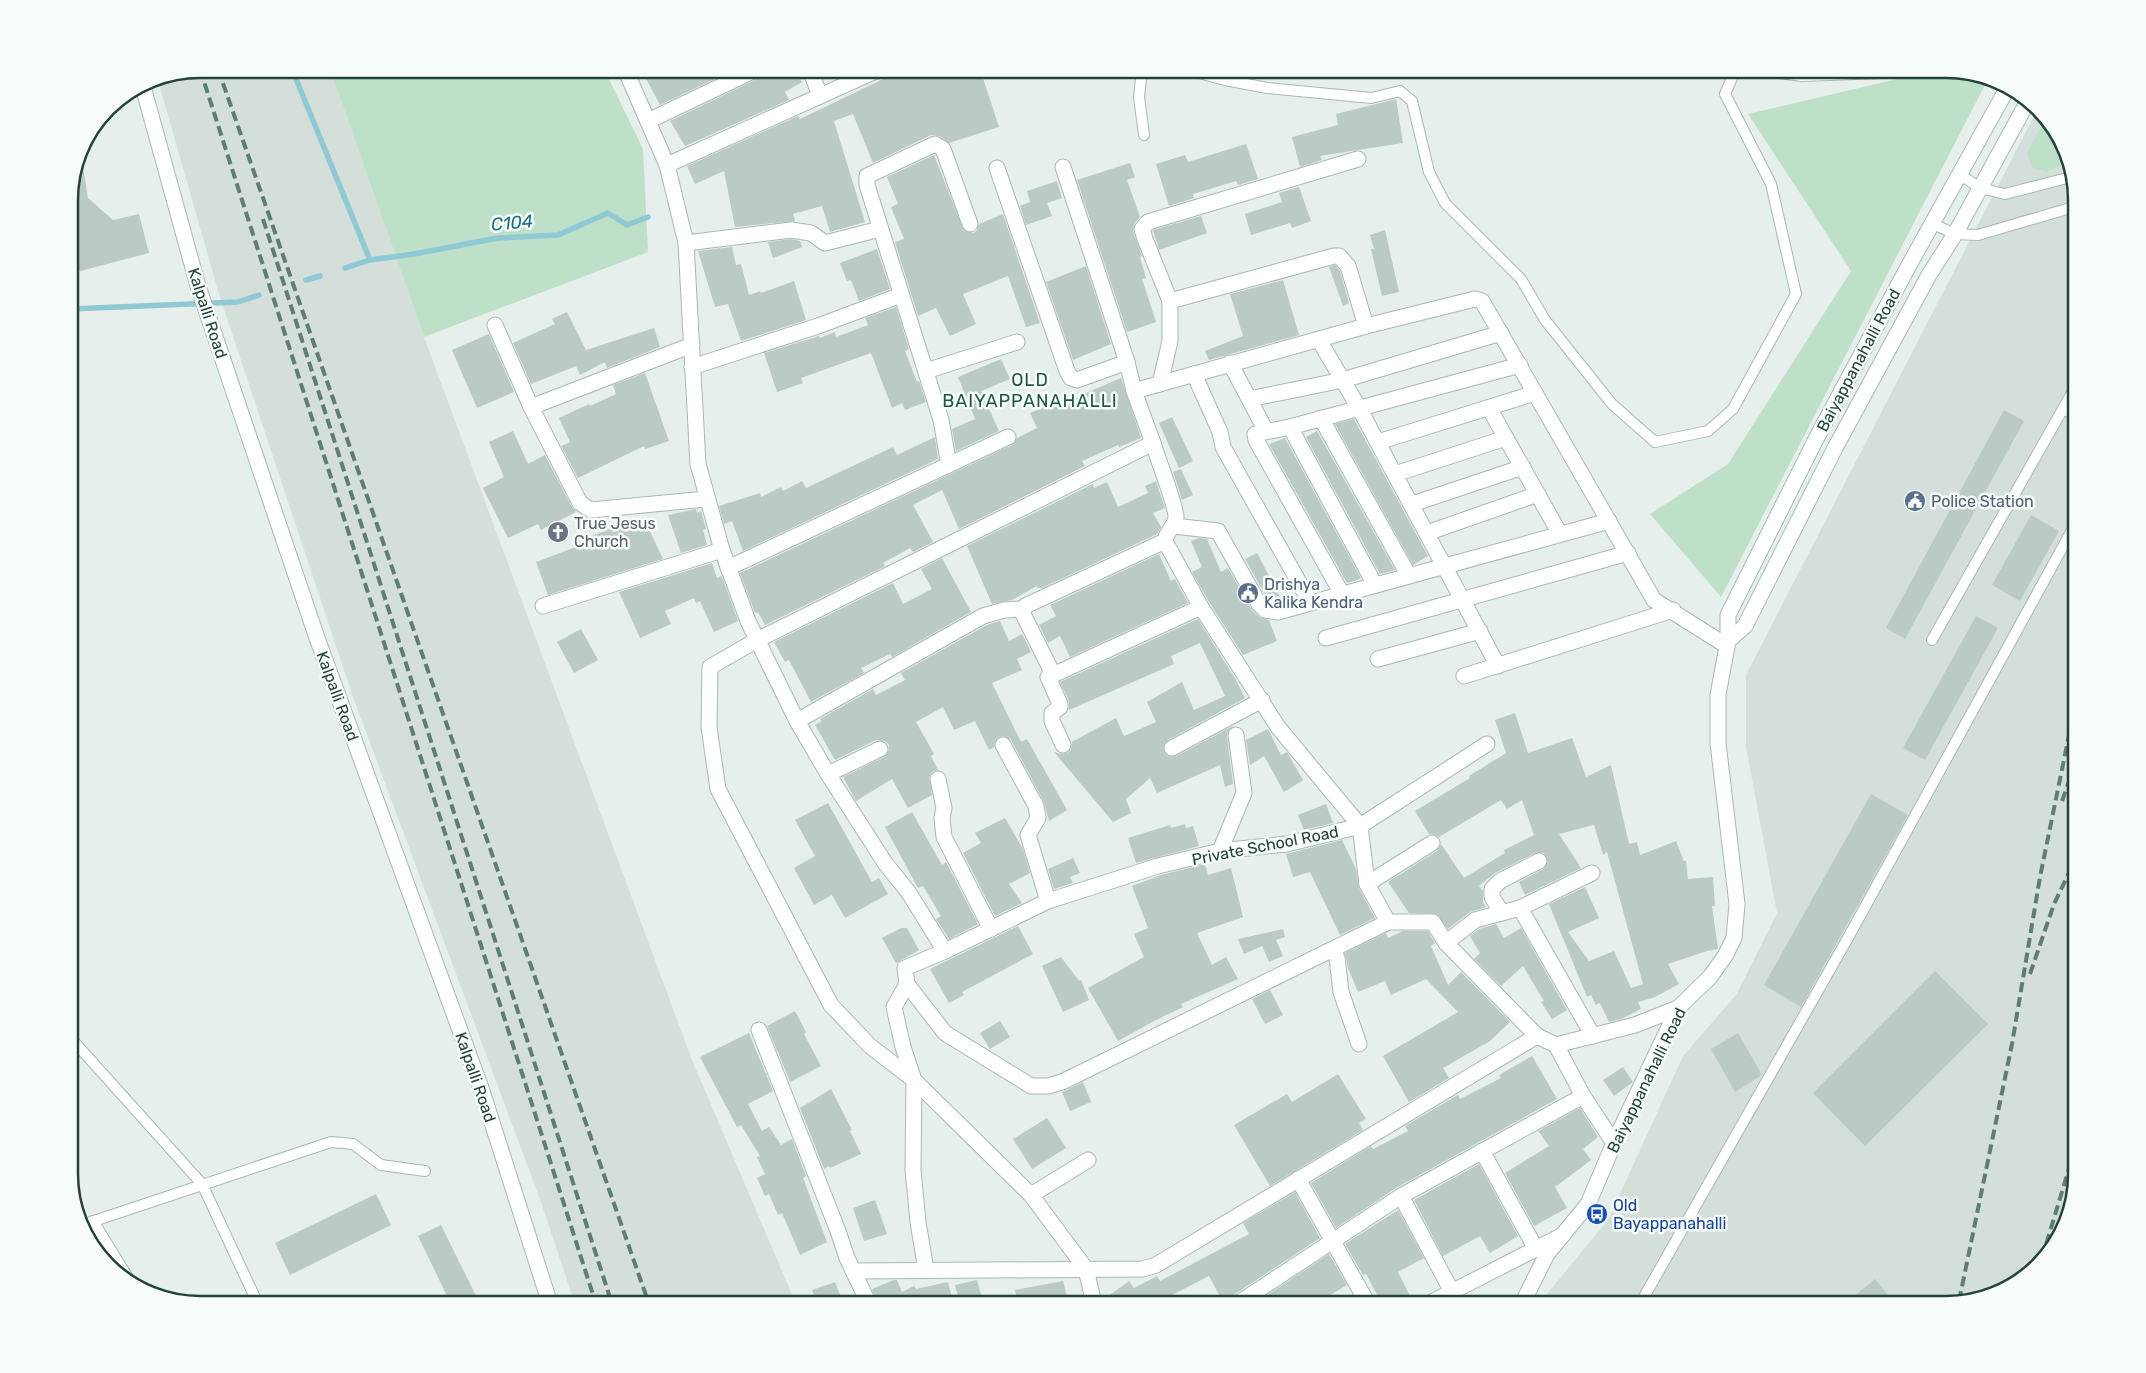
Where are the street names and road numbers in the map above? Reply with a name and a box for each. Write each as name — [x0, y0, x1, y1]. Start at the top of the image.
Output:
street label: Kalpalli Road — [184, 265, 231, 361]
street label: Baiyappanahalli Road — [1813, 285, 1904, 435]
street label: Kalpalli Road — [313, 649, 363, 744]
street label: Private School Road — [1190, 822, 1340, 869]
street label: Baiyappanahalli Road — [1603, 1004, 1690, 1156]
street label: Kalpalli Road — [451, 1030, 500, 1125]

